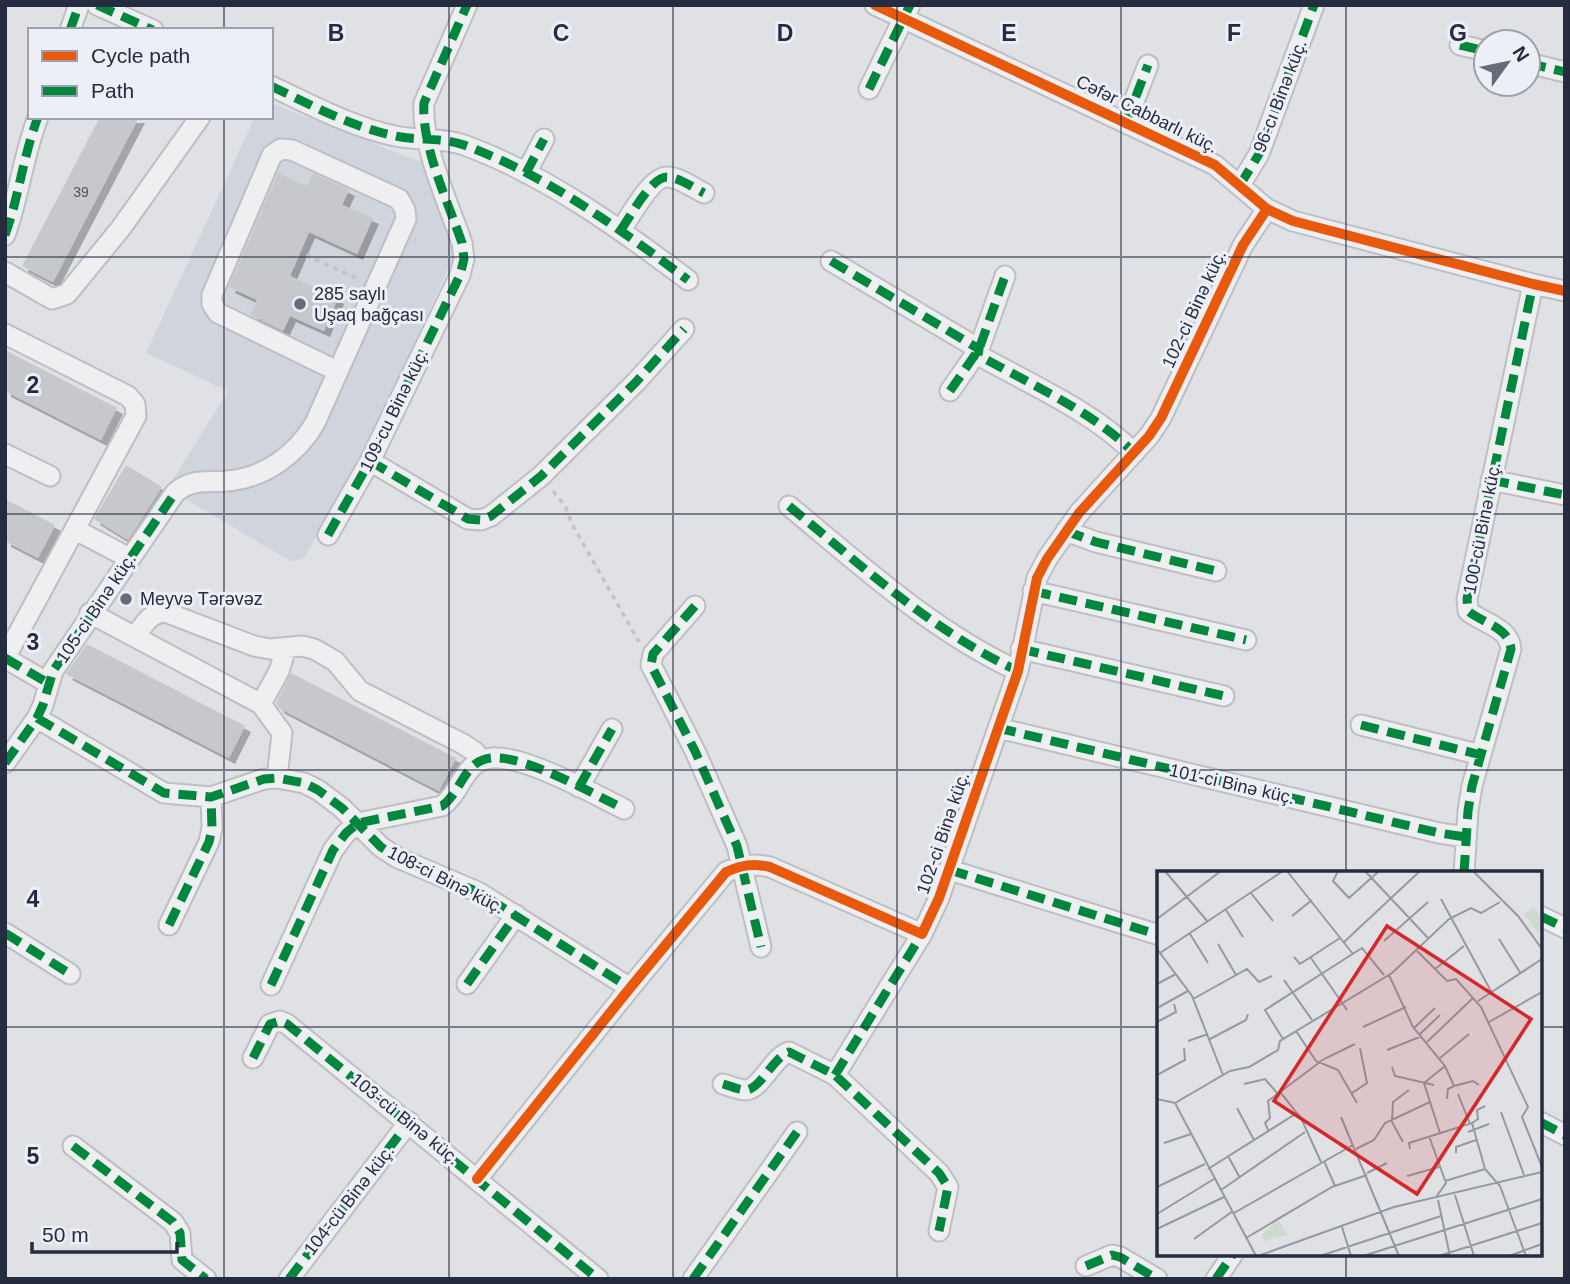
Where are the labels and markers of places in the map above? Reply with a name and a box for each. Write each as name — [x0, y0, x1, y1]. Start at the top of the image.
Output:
place label: 285 saylı Uşaq bağçası — [314, 284, 424, 325]
marker: 285 saylı Uşaq bağçası — [292, 296, 308, 312]
place label: Meyvə Tərəvəz — [140, 589, 263, 609]
marker: Meyvə Tərəvəz — [118, 591, 134, 607]

